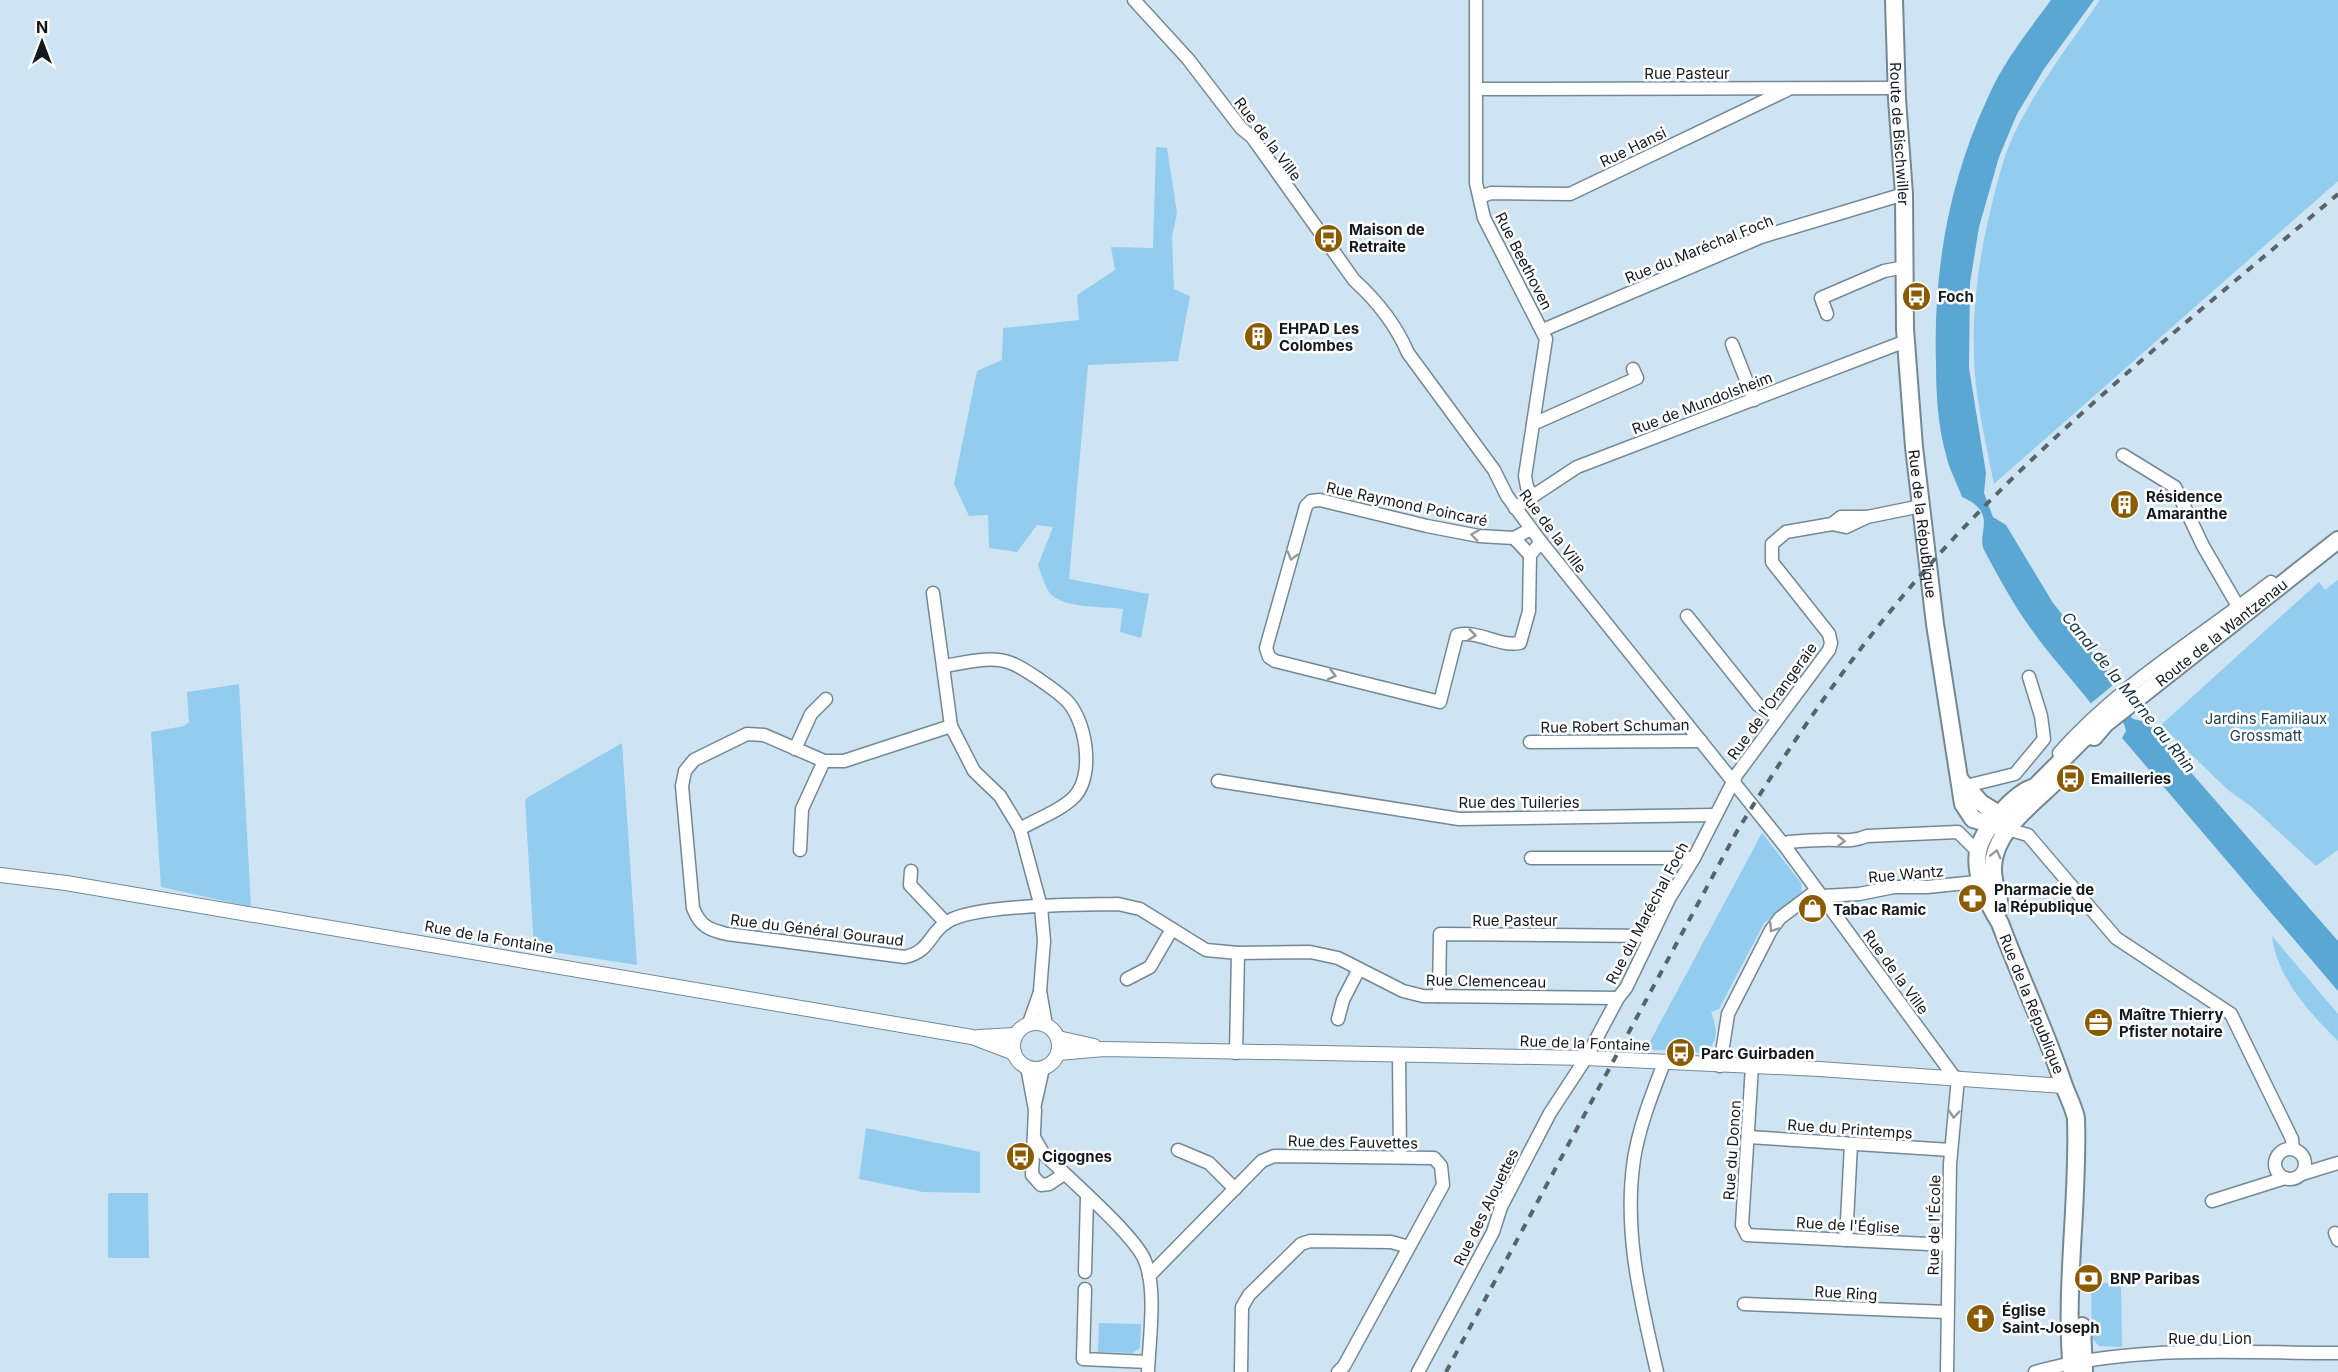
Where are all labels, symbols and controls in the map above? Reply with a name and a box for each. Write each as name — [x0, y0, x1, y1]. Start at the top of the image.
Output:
north arrow — [12, 12, 72, 72]
text: N — [36, 17, 48, 37]
street label: Route de Bischwiller — [1886, 62, 1914, 206]
street label: Rue Pasteur — [1644, 64, 1730, 83]
street label: Rue de la Ville — [1230, 93, 1306, 185]
street label: Rue Hansi — [1597, 123, 1669, 171]
street label: Rue Beethoven — [1491, 209, 1557, 313]
street label: Rue du Maréchal Foch — [1622, 211, 1776, 287]
place label: Maison de Retraite — [1349, 220, 1425, 256]
bus stop icon: Maison de Retraite — [1312, 222, 1344, 254]
bus stop icon: Foch — [1901, 280, 1933, 312]
place label: Foch — [1938, 287, 1974, 306]
place label: EHPAD Les Colombes — [1279, 319, 1359, 355]
building icon: EHPAD Les Colombes — [1242, 321, 1274, 353]
street label: Rue de Mundolsheim — [1629, 367, 1775, 439]
street label: Rue de la République — [1905, 448, 1941, 599]
street label: Rue Raymond Poincaré — [1325, 478, 1489, 530]
street label: Rue de la Ville — [1515, 485, 1591, 577]
place label: Résidence Amaranthe — [2146, 487, 2227, 523]
building icon: Résidence Amaranthe — [2109, 489, 2141, 521]
one-way arrow — [1470, 529, 1480, 541]
one-way arrow — [1287, 550, 1299, 561]
street label: Route de la Wantzenau — [2151, 574, 2291, 690]
water label: Canal de la Marne au Rhin — [2058, 607, 2200, 777]
one-way arrow — [1467, 628, 1476, 641]
street label: Rue de l'Orangeraie — [1723, 639, 1821, 763]
one-way arrow — [1327, 668, 1337, 681]
park label: Jardins Familiaux Grossmatt — [2205, 709, 2327, 745]
street label: Rue Robert Schuman — [1540, 715, 1690, 737]
bus stop icon: Emailleries — [2054, 762, 2086, 794]
place label: Emailleries — [2091, 769, 2171, 788]
street label: Rue des Tuileries — [1458, 793, 1580, 812]
one-way arrow — [1837, 834, 1846, 847]
street label: Rue du Maréchal Foch — [1601, 839, 1693, 987]
one-way arrow — [1988, 849, 2001, 859]
street label: Rue Wantz — [1867, 861, 1945, 887]
place label: Pharmacie de la République — [1994, 880, 2094, 916]
pharmacy icon: Pharmacie de la République — [1957, 882, 1989, 914]
shop icon: Tabac Ramic — [1796, 893, 1828, 925]
place label: Tabac Ramic — [1833, 900, 1927, 919]
street label: Rue du Général Gouraud — [729, 910, 905, 950]
street label: Rue Pasteur — [1472, 911, 1558, 930]
street label: Rue de la Fontaine — [423, 916, 555, 958]
one-way arrow — [1769, 922, 1781, 932]
street label: Rue de la Ville — [1859, 926, 1933, 1018]
street label: Rue de la République — [1995, 931, 2069, 1077]
street label: Rue Clemenceau — [1426, 970, 1546, 992]
place label: Maître Thierry Pfister notaire — [2119, 1005, 2223, 1041]
office icon: Maître Thierry Pfister notaire — [2082, 1007, 2114, 1039]
street label: Rue de la Fontaine — [1519, 1031, 1651, 1055]
bus stop icon: Parc Guirbaden — [1664, 1037, 1696, 1069]
place label: Parc Guirbaden — [1701, 1044, 1814, 1063]
street label: Rue du Donon — [1719, 1099, 1745, 1201]
one-way arrow — [1948, 1110, 1961, 1119]
street label: Rue du Printemps — [1787, 1115, 1913, 1143]
street label: Rue des Fauvettes — [1288, 1131, 1418, 1153]
bus stop icon: Cigognes — [1005, 1140, 1037, 1172]
street label: Rue des Alouettes — [1449, 1145, 1523, 1269]
place label: Cigognes — [1042, 1147, 1112, 1166]
street label: Rue de l'École — [1924, 1174, 1944, 1276]
street label: Rue de l'Église — [1796, 1213, 1900, 1237]
bank icon: BNP Paribas — [2073, 1262, 2105, 1294]
place label: BNP Paribas — [2110, 1269, 2200, 1288]
street label: Rue Ring — [1814, 1282, 1878, 1304]
place label: Église Saint-Joseph — [2002, 1301, 2100, 1337]
church icon: Église Saint-Joseph — [1965, 1303, 1997, 1335]
street label: Rue du Lion — [2168, 1329, 2252, 1348]

